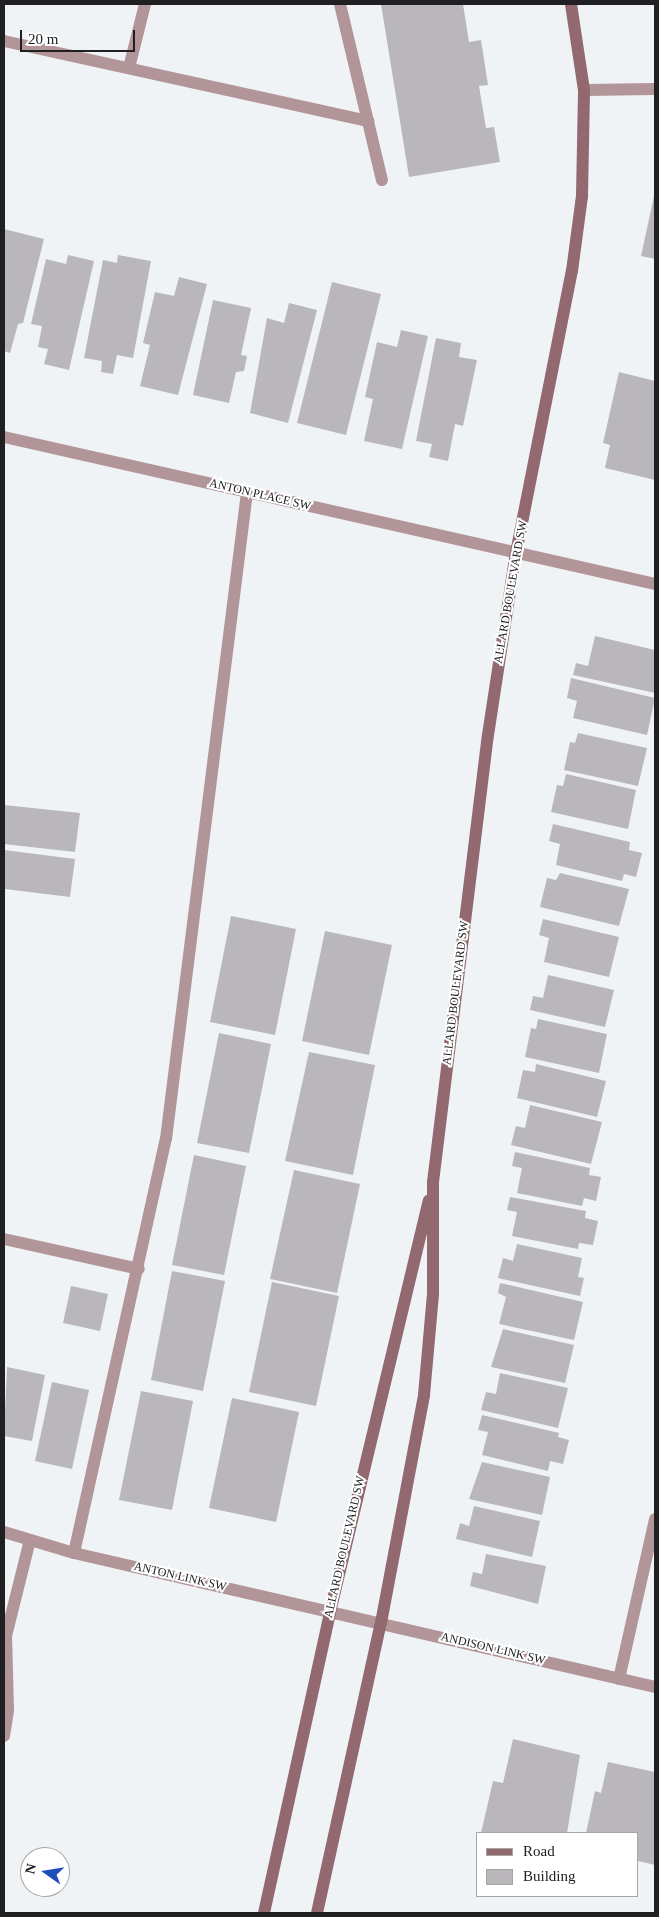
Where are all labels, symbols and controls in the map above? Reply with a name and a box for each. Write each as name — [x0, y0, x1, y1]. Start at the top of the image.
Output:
scale bar — [22, 20, 138, 52]
text: 20 m — [28, 31, 58, 47]
street label: ANTON PLACE SW — [208, 476, 312, 514]
street label: ALLARD BOULEVARD SW — [491, 519, 531, 665]
street label: ALLARD BOULEVARD SW — [440, 920, 472, 1066]
street label: ALLARD BOULEVARD SW — [322, 1475, 368, 1619]
street label: ANTON LINK SW — [132, 1559, 228, 1595]
street label: ANDISON LINK SW — [439, 1630, 547, 1668]
legend — [477, 1832, 639, 1897]
text: Road — [523, 1843, 555, 1859]
north arrow — [20, 1847, 70, 1897]
text: N — [22, 1862, 39, 1875]
text: Building — [523, 1868, 576, 1884]

